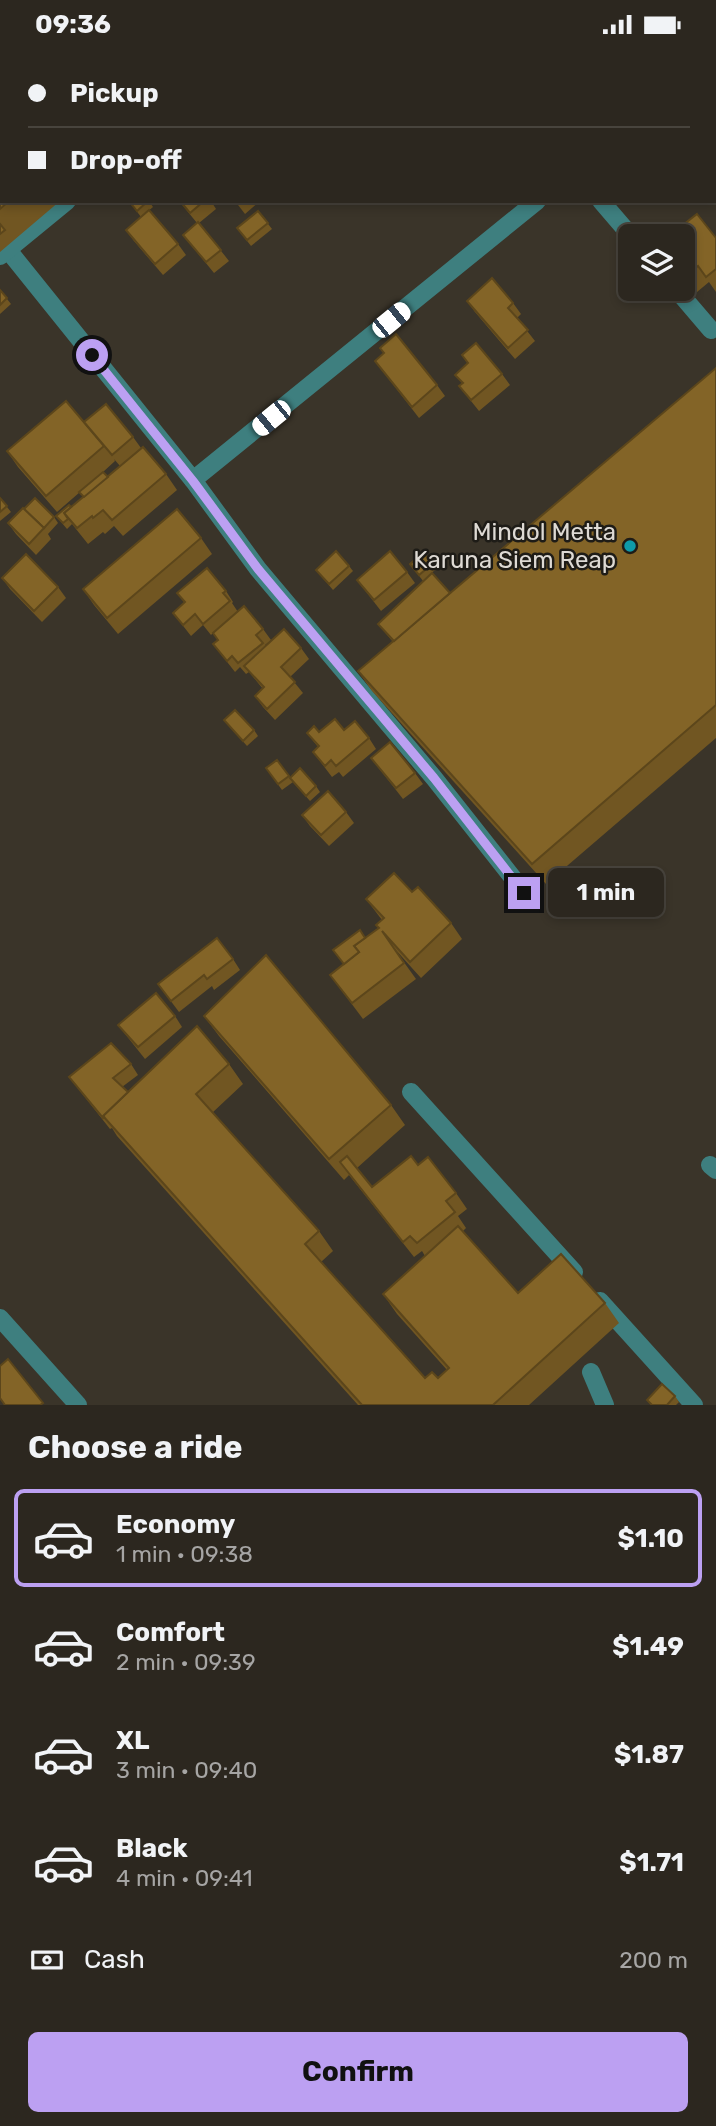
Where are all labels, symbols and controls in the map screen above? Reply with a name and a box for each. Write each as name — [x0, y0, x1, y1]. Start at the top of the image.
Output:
text: 09:36 — [35, 9, 111, 40]
text: Pickup — [70, 78, 159, 109]
text: Drop-off — [70, 145, 182, 176]
map controls — [618, 224, 695, 301]
button: layers — [618, 224, 695, 301]
car — [369, 299, 414, 341]
route start — [76, 339, 108, 371]
car — [249, 397, 294, 439]
place label: Mindol Metta Karuna Siem Reap — [413, 518, 616, 574]
marker: Mindol Metta Karuna Siem Reap — [622, 538, 638, 554]
callout: 1 min — [548, 869, 664, 917]
route end — [508, 877, 540, 909]
text: 1 min — [577, 878, 635, 906]
text: Choose a ride — [28, 1428, 242, 1466]
icon: car — [32, 1507, 95, 1570]
text: Economy — [116, 1509, 235, 1540]
text: $1.10 — [617, 1523, 684, 1554]
text: 1 min · 09:38 — [116, 1540, 253, 1568]
icon: car — [32, 1615, 95, 1678]
text: Comfort — [116, 1617, 225, 1648]
text: $1.49 — [612, 1631, 684, 1662]
text: 2 min · 09:39 — [116, 1648, 256, 1676]
icon: car — [32, 1723, 95, 1786]
text: XL — [116, 1725, 149, 1756]
text: $1.87 — [614, 1739, 684, 1770]
text: 3 min · 09:40 — [116, 1756, 257, 1784]
icon: car — [32, 1831, 95, 1894]
text: Black — [116, 1833, 188, 1864]
text: $1.71 — [619, 1847, 684, 1878]
text: 4 min · 09:41 — [116, 1864, 253, 1892]
icon: cash — [28, 1941, 66, 1979]
text: Cash — [84, 1944, 145, 1975]
text: 200 m — [619, 1946, 688, 1974]
button: Confirm — [28, 2032, 688, 2112]

